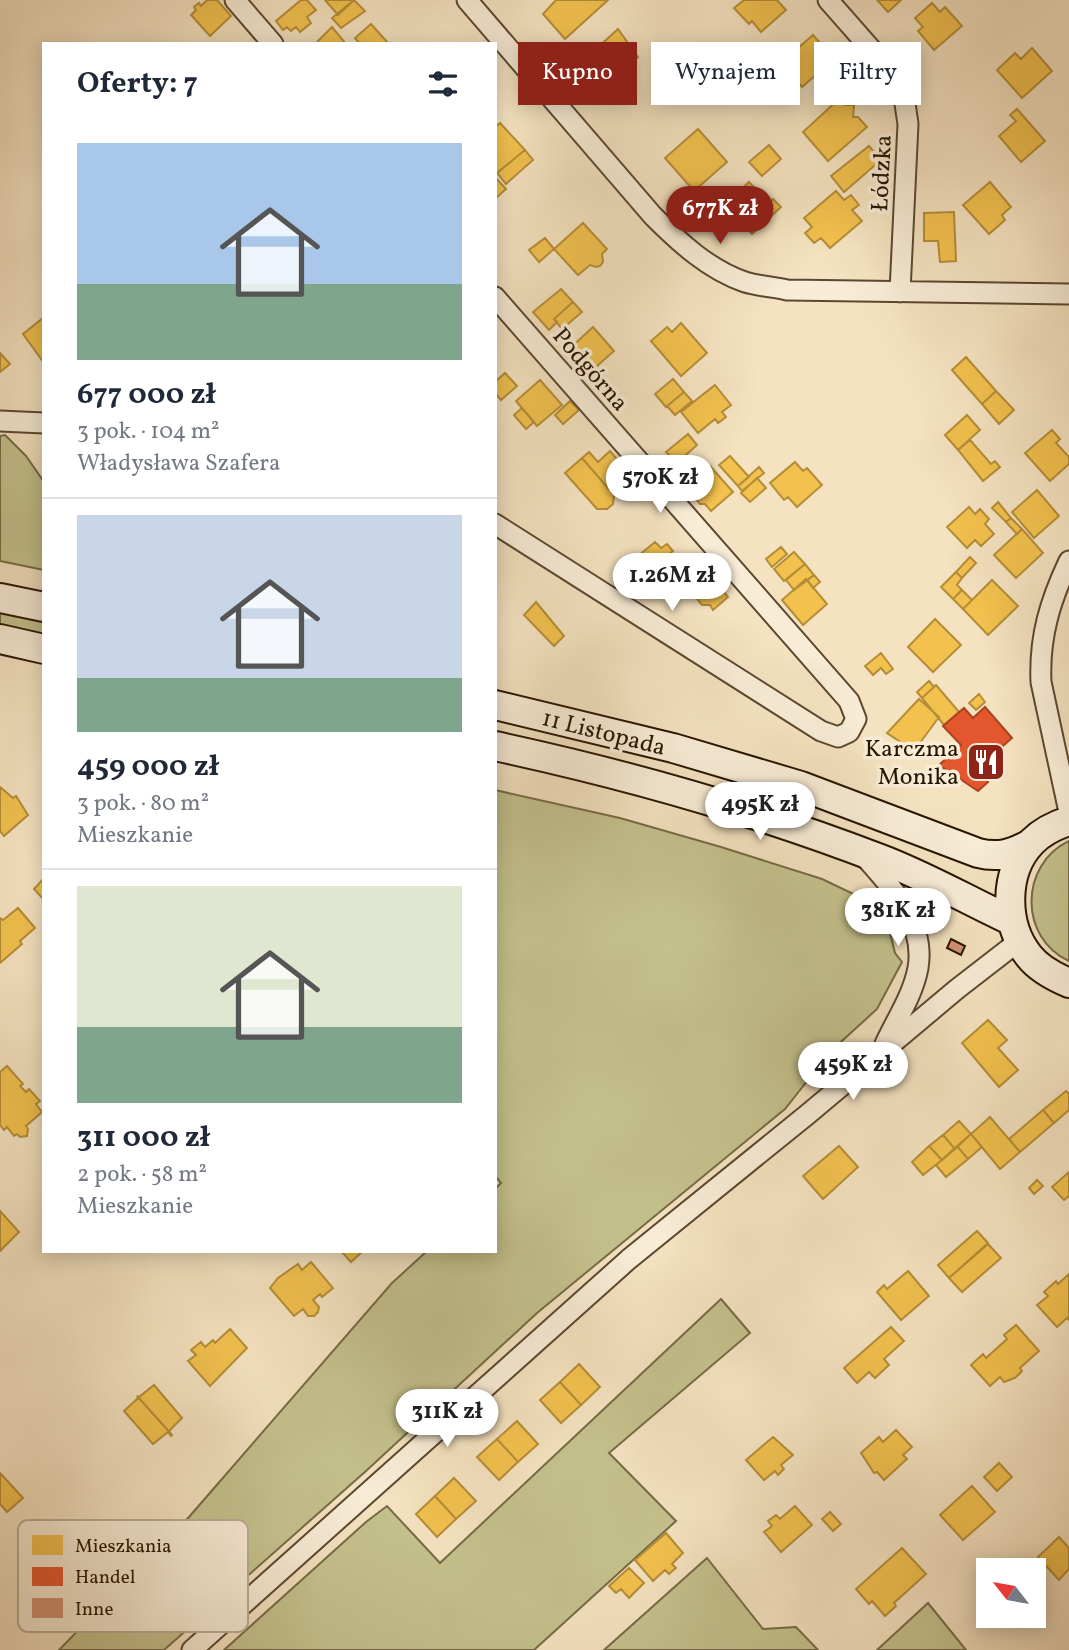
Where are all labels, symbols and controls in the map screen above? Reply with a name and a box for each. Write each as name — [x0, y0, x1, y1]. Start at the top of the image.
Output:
chip: Kupno — [518, 42, 637, 105]
chip: Wynajem — [651, 42, 800, 105]
chip: Filtry — [814, 42, 921, 105]
text: Oferty: 7 — [77, 63, 198, 105]
icon: filters — [424, 65, 462, 103]
street label: Łódzka — [864, 134, 902, 212]
pin: 677K zł — [655, 187, 785, 246]
icon: home — [207, 189, 333, 315]
text: 677K zł — [682, 193, 758, 225]
street label: Podgórna — [543, 321, 635, 420]
text: 677 000 zł — [77, 374, 216, 416]
text: 3 pok. · 104 m² — [77, 416, 220, 448]
text: Władysława Szafera — [77, 448, 280, 480]
pin: 570K zł — [595, 456, 725, 515]
text: 570K zł — [622, 462, 698, 494]
pin: 1.26M zł — [600, 554, 744, 613]
text: 1.26M zł — [629, 560, 715, 592]
icon: home — [207, 561, 333, 687]
street label: 11 Listopada — [538, 702, 669, 766]
place label: Karczma Monika — [865, 733, 959, 795]
restaurant icon: Karczma Monika — [965, 741, 1007, 783]
text: 459 000 zł — [77, 746, 219, 788]
pin: 495K zł — [695, 782, 825, 842]
text: 3 pok. · 80 m² — [77, 788, 209, 820]
text: 495K zł — [721, 789, 799, 821]
text: Mieszkanie — [77, 820, 193, 852]
pin: 381K zł — [833, 888, 963, 948]
text: 381K zł — [861, 895, 935, 927]
icon: home — [207, 932, 333, 1058]
pin: 459K zł — [788, 1042, 918, 1102]
text: 459K zł — [814, 1049, 892, 1081]
text: 311 000 zł — [77, 1117, 210, 1159]
text: 2 pok. · 58 m² — [77, 1159, 207, 1191]
text: Mieszkanie — [77, 1191, 193, 1223]
pin: 311K zł — [382, 1390, 512, 1449]
text: 311K zł — [411, 1396, 483, 1428]
legend — [18, 1520, 248, 1632]
text: Mieszkania — [75, 1534, 171, 1560]
north arrow — [976, 1558, 1046, 1628]
map controls — [976, 1558, 1046, 1628]
text: Handel — [75, 1565, 136, 1591]
text: Inne — [75, 1597, 113, 1623]

